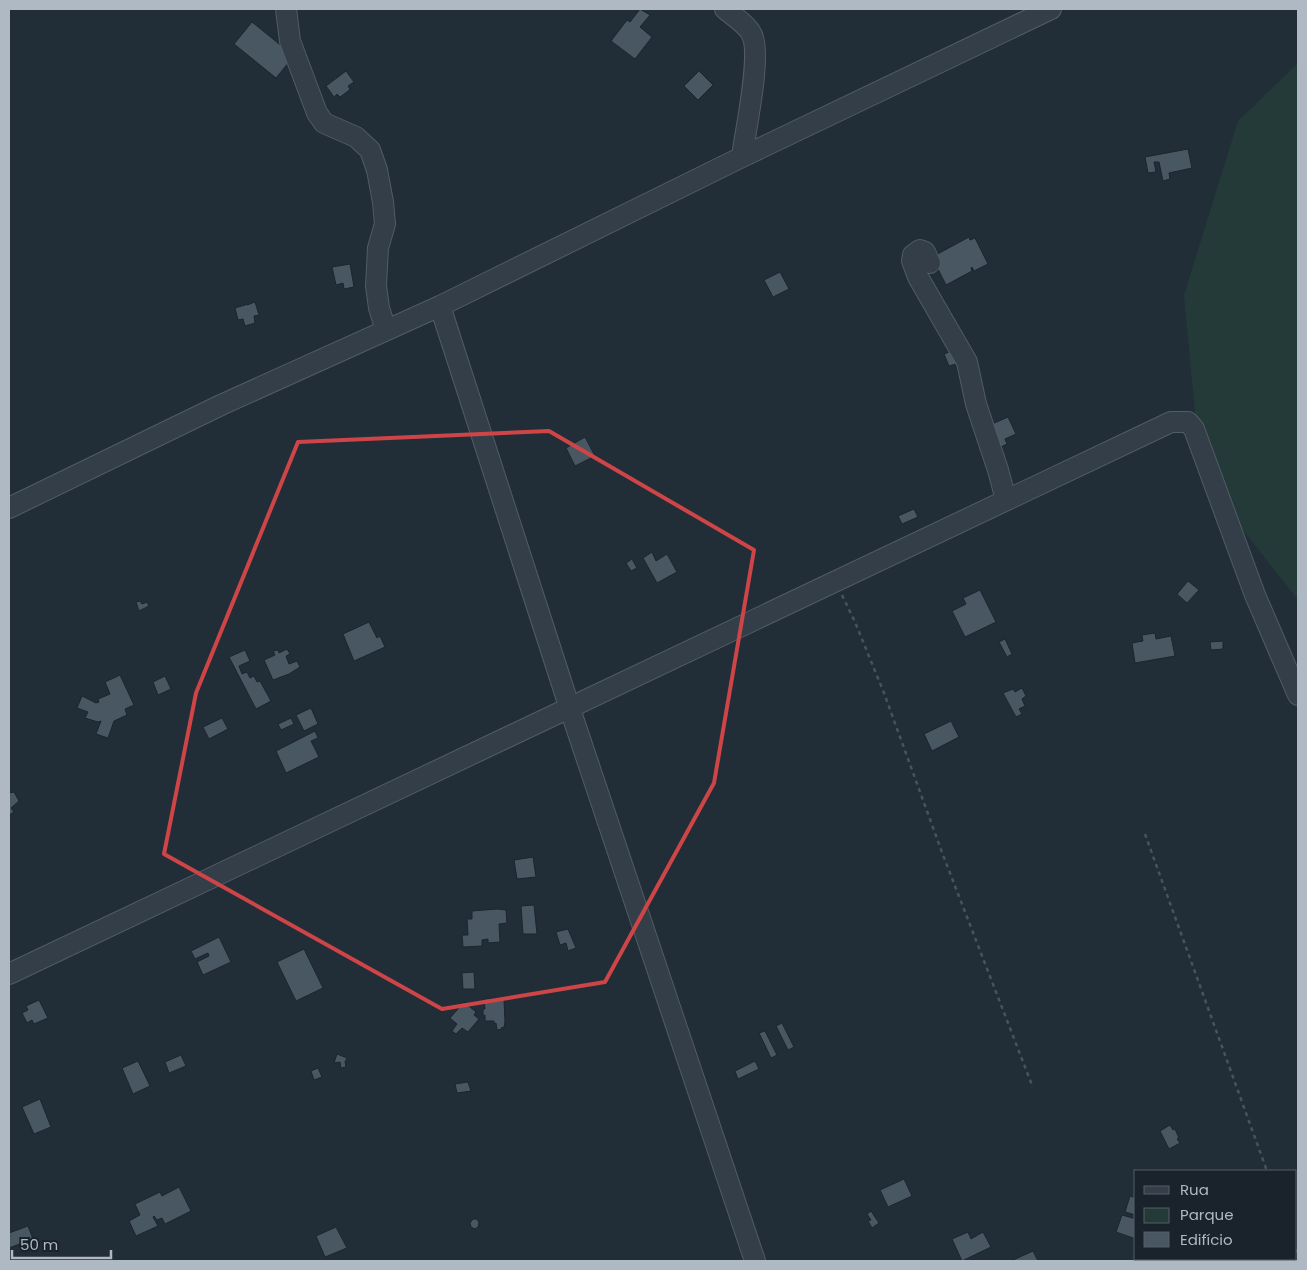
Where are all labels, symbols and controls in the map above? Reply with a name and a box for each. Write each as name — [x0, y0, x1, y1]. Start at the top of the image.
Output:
legend — [1134, 1170, 1297, 1260]
text: Rua — [1180, 1179, 1209, 1200]
text: Parque — [1180, 1204, 1233, 1225]
scale bar — [12, 1228, 111, 1260]
text: Edifício — [1180, 1229, 1233, 1250]
text: 50 m — [20, 1234, 58, 1255]

